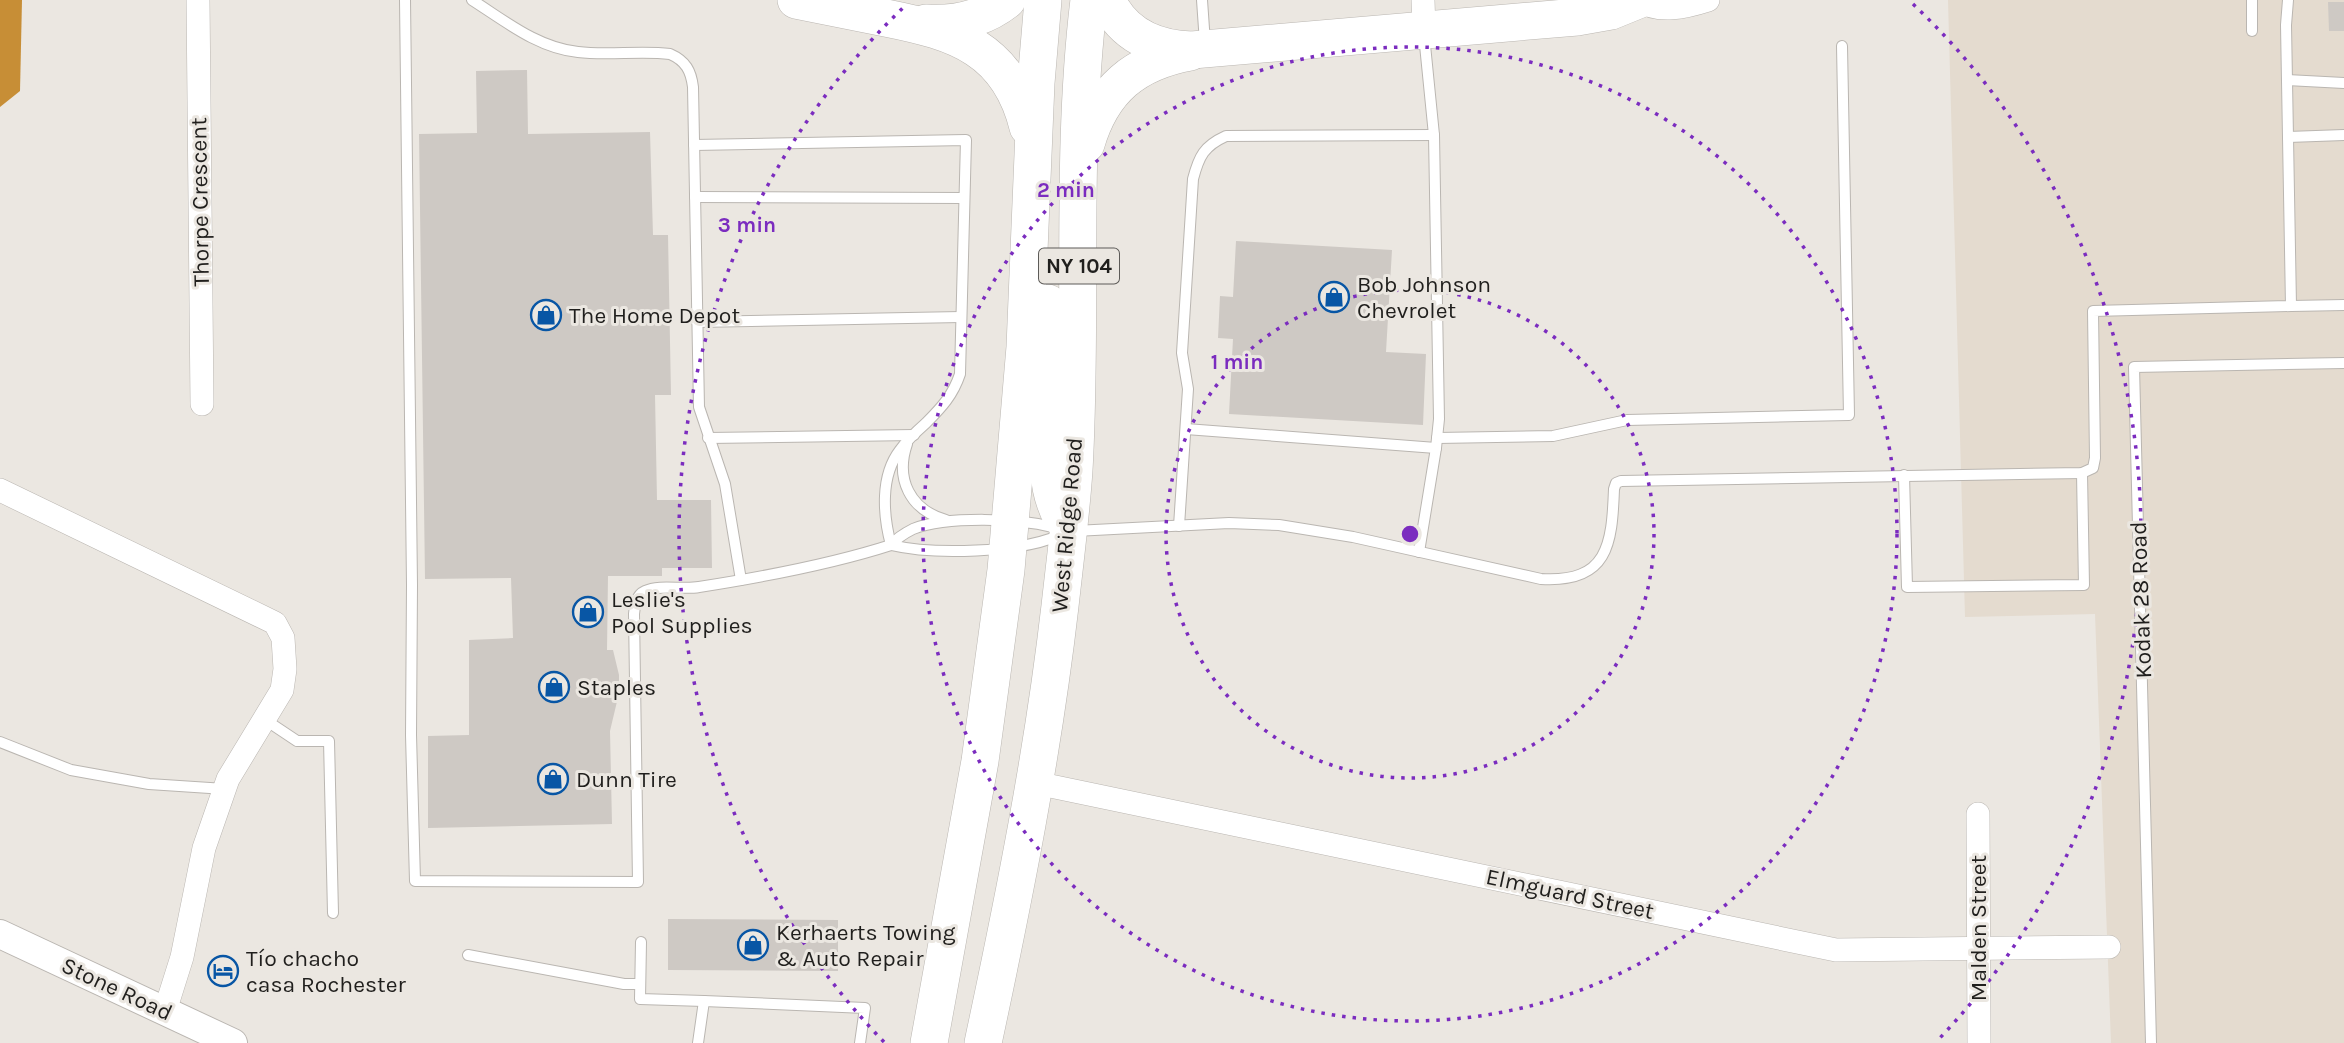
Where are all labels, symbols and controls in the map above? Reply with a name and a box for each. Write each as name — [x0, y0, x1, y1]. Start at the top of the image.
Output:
street label: Thorpe Crescent — [185, 117, 215, 287]
text: 2 min — [1037, 178, 1095, 202]
text: 3 min — [718, 213, 776, 237]
road number: NY 104 — [1039, 248, 1119, 284]
place label: Bob Johnson Chevrolet — [1357, 271, 1491, 324]
shop icon: Bob Johnson Chevrolet — [1317, 280, 1351, 314]
shop icon: The Home Depot — [529, 298, 563, 332]
place label: The Home Depot — [569, 302, 740, 329]
text: 1 min — [1211, 350, 1263, 374]
street label: West Ridge Road — [1046, 436, 1088, 614]
street label: Kodak 28 Road — [2125, 521, 2157, 679]
centre of rings — [1398, 522, 1422, 546]
place label: Leslie's Pool Supplies — [611, 586, 753, 639]
shop icon: Leslie's Pool Supplies — [571, 595, 605, 629]
shop icon: Staples — [537, 670, 571, 704]
place label: Staples — [577, 674, 656, 701]
shop icon: Dunn Tire — [536, 762, 570, 796]
place label: Dunn Tire — [576, 766, 677, 793]
street label: Malden Street — [1965, 854, 1992, 1001]
street label: Elmguard Street — [1484, 863, 1657, 925]
place label: Kerhaerts Towing & Auto Repair — [776, 919, 956, 972]
shop icon: Kerhaerts Towing & Auto Repair — [736, 928, 770, 962]
place label: Tío chacho casa Rochester — [246, 945, 406, 998]
street label: Stone Road — [57, 952, 177, 1026]
hotel icon: Tío chacho casa Rochester — [206, 954, 240, 988]

